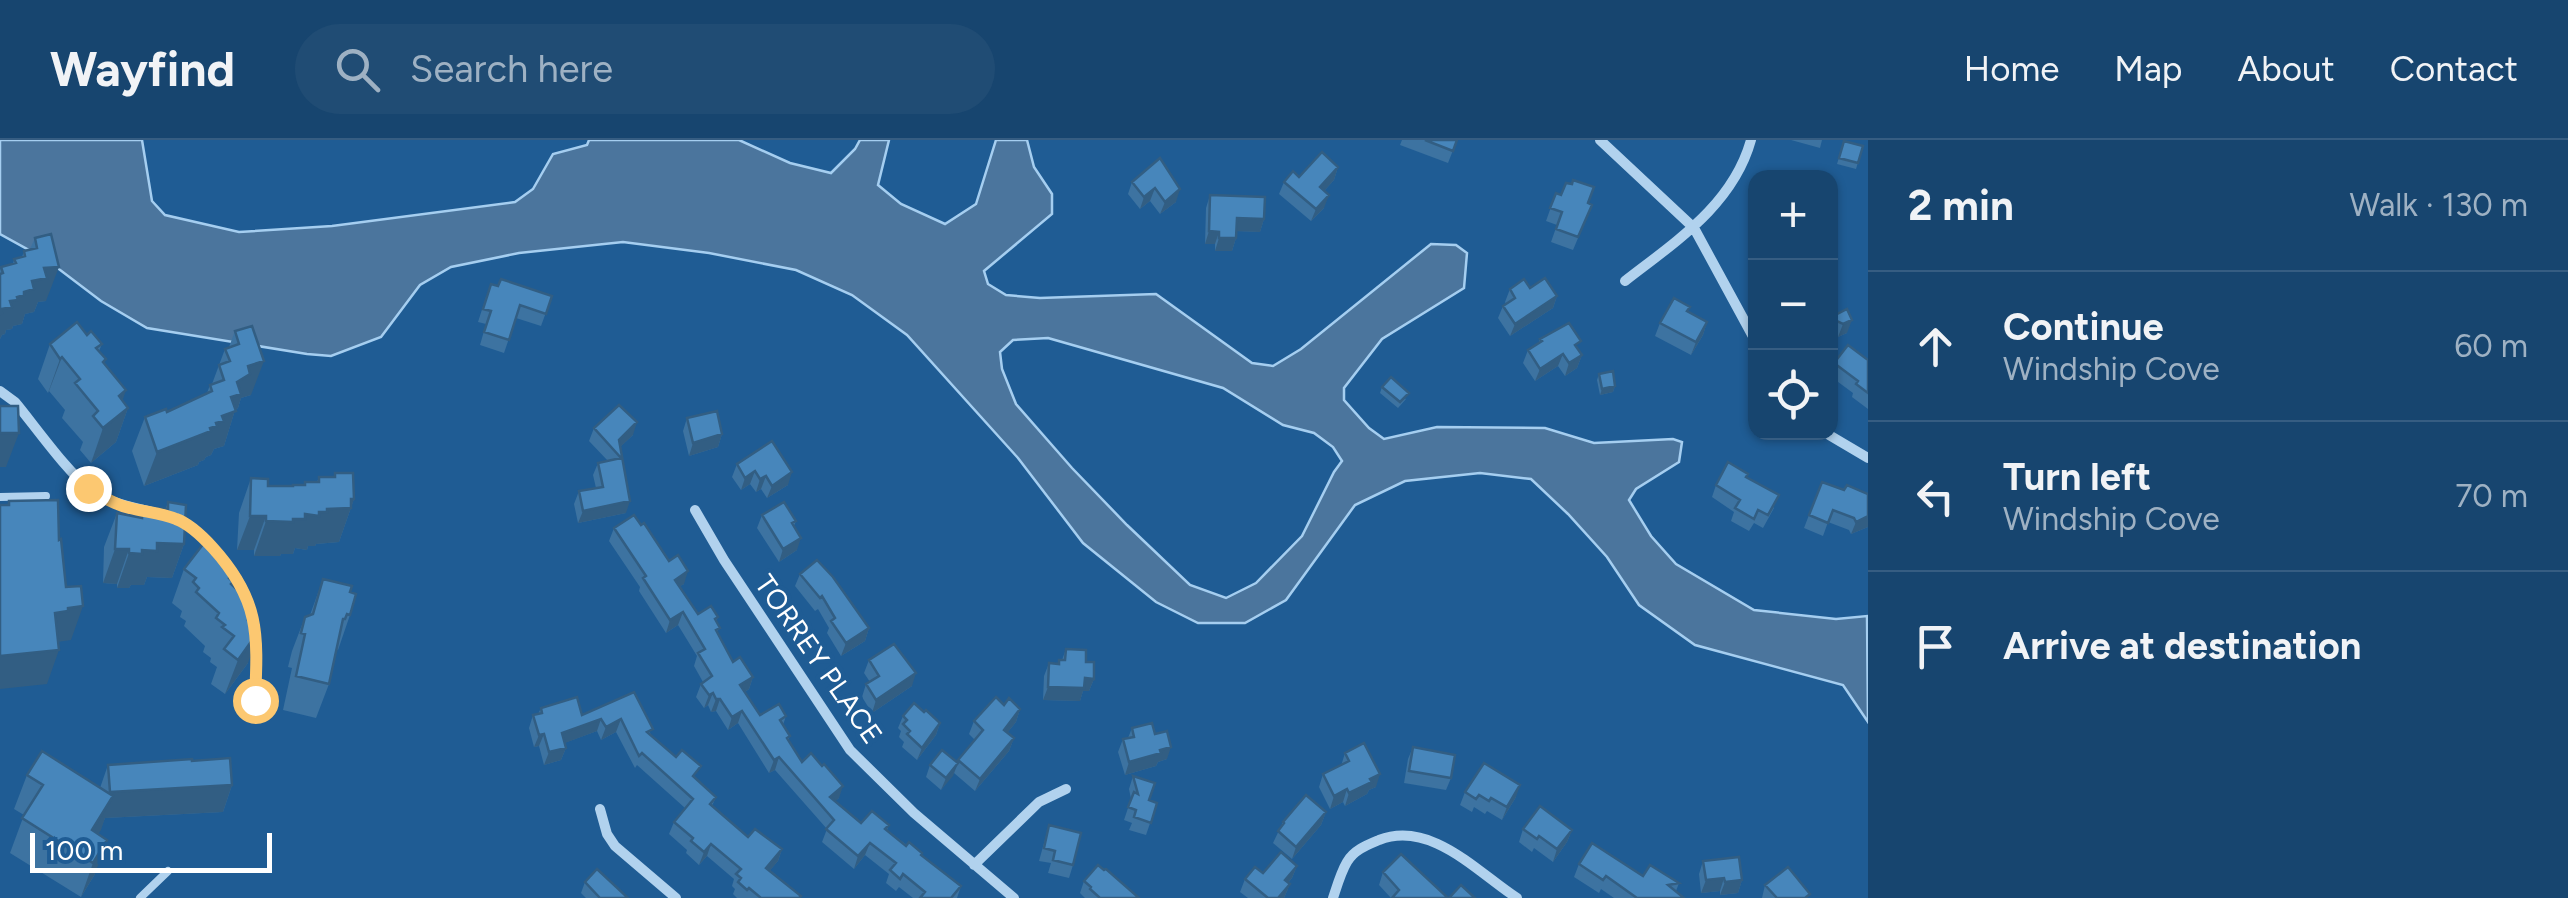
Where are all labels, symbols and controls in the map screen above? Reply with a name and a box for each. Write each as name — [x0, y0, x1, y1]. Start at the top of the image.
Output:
search box — [295, 24, 995, 114]
text: Wayfind — [50, 40, 235, 98]
icon: search — [330, 42, 385, 97]
text: Search here — [410, 46, 613, 92]
text: Home — [1964, 48, 2059, 90]
text: Map — [2114, 48, 2183, 90]
text: About — [2238, 48, 2335, 90]
text: Contact — [2390, 48, 2518, 90]
map controls — [1748, 170, 1838, 440]
button: + — [1748, 170, 1838, 260]
text: 2 min — [1908, 180, 2014, 231]
text: Walk · 130 m — [2349, 186, 2528, 224]
button: − — [1748, 260, 1838, 350]
text: Continue — [2003, 304, 2164, 350]
icon: ahead — [1908, 319, 1963, 374]
text: 60 m — [2454, 327, 2528, 365]
button: locate — [1748, 350, 1838, 440]
text: Windship Cove — [2003, 350, 2220, 388]
text: Turn left — [2003, 454, 2151, 500]
route end — [66, 466, 112, 512]
icon: left — [1908, 469, 1963, 524]
text: 70 m — [2455, 477, 2528, 515]
text: Windship Cove — [2003, 500, 2220, 538]
street label: TORREY PLACE — [748, 568, 890, 750]
icon: arrive — [1908, 619, 1963, 674]
text: Arrive at destination — [2003, 623, 2361, 669]
route start — [233, 678, 279, 724]
scale bar — [30, 828, 272, 872]
text: 100 m — [45, 833, 123, 867]

